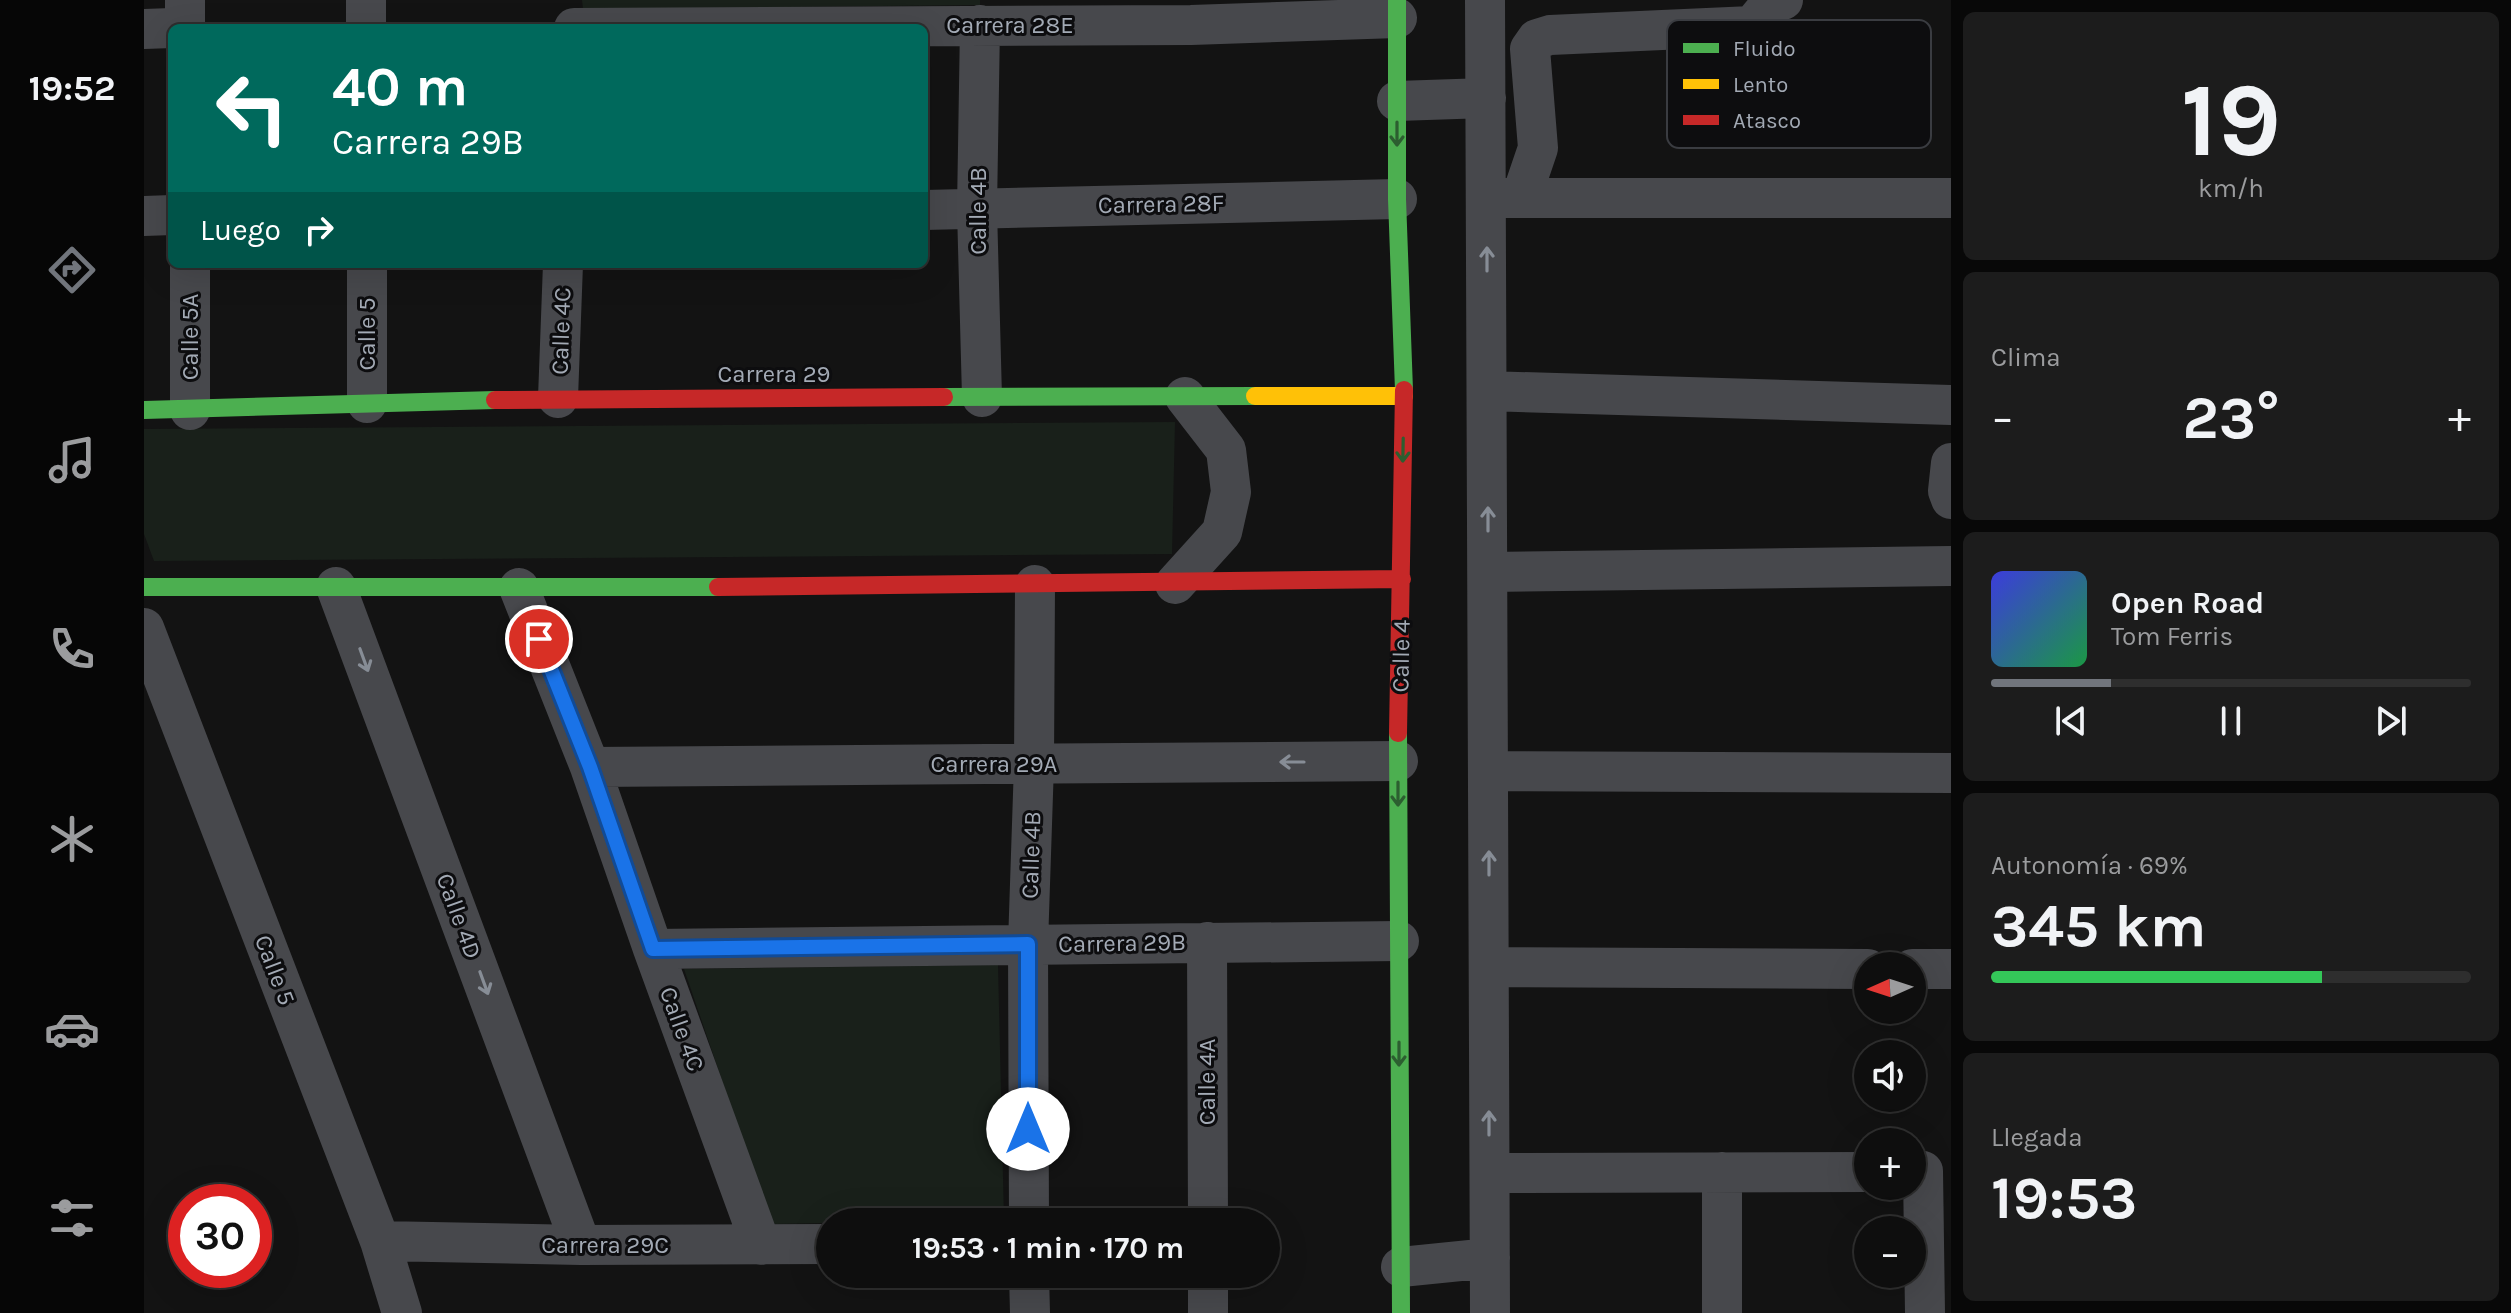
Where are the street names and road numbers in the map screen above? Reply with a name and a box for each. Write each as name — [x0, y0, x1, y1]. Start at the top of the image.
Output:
street label: Carrera 28E — [946, 11, 1074, 39]
street label: Calle 4B — [964, 167, 992, 255]
street label: Carrera 28F — [1098, 189, 1224, 219]
street label: Calle 4C — [545, 287, 577, 375]
street label: Calle 5A — [176, 293, 204, 380]
street label: Calle 5 — [353, 298, 381, 370]
street label: Carrera 29 — [717, 360, 831, 388]
street label: Calle 4 — [1386, 619, 1416, 693]
street label: Carrera 29A — [931, 750, 1058, 778]
street label: Calle 4B — [1015, 811, 1047, 899]
street label: Calle 4D — [431, 870, 487, 962]
street label: Carrera 29B — [1058, 928, 1186, 958]
street label: Calle 5 — [249, 931, 301, 1009]
street label: Calle 4C — [654, 983, 710, 1075]
street label: Calle 4A — [1193, 1039, 1221, 1125]
street label: Carrera 29C — [541, 1231, 669, 1259]

